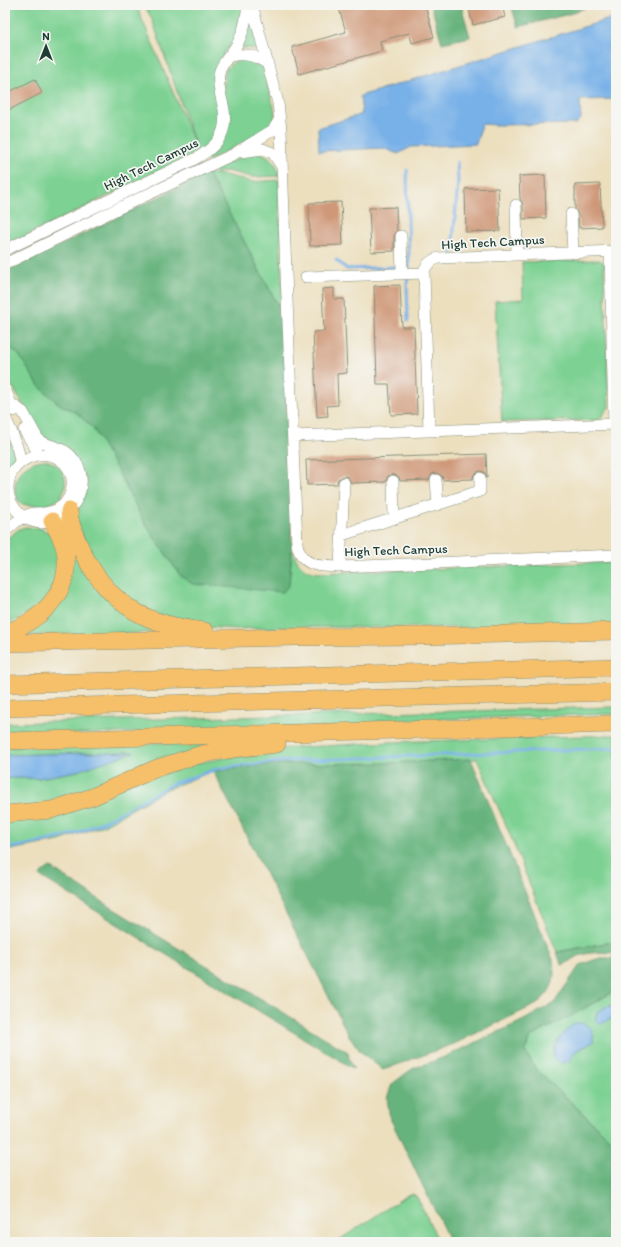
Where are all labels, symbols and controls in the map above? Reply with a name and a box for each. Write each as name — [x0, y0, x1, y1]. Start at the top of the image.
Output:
north arrow — [26, 26, 66, 66]
text: N — [42, 30, 50, 43]
street label: High Tech Campus — [101, 134, 201, 193]
street label: High Tech Campus — [441, 232, 545, 252]
street label: High Tech Campus — [344, 541, 448, 559]

